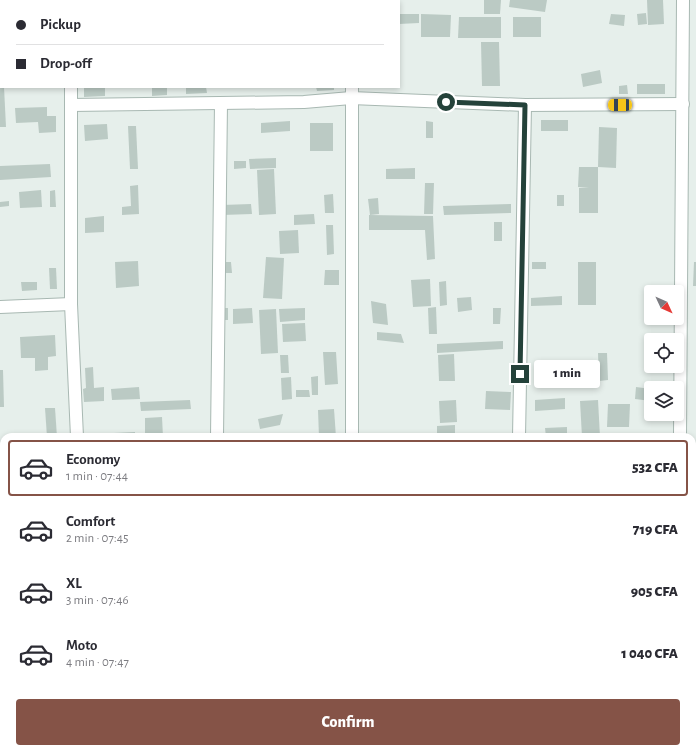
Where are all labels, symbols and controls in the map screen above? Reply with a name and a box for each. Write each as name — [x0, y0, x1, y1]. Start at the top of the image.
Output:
text: Pickup — [40, 17, 81, 32]
text: Drop-off — [40, 56, 92, 71]
route start — [437, 93, 455, 111]
car — [608, 99, 632, 111]
north arrow — [644, 285, 684, 325]
map controls — [644, 285, 684, 421]
button: locate — [644, 333, 684, 373]
callout: 1 min — [534, 360, 600, 388]
route end — [511, 365, 529, 383]
text: 1 min — [553, 367, 581, 380]
button: layers — [644, 381, 684, 421]
icon: car — [18, 450, 54, 486]
text: Economy — [66, 452, 120, 467]
text: 532 CFA — [632, 460, 678, 475]
text: 1 min · 07:44 — [66, 470, 128, 483]
icon: car — [18, 512, 54, 548]
text: Comfort — [66, 514, 115, 529]
text: 719 CFA — [633, 522, 678, 537]
text: 2 min · 07:45 — [66, 532, 129, 545]
icon: car — [18, 574, 54, 610]
text: XL — [66, 576, 82, 591]
text: 905 CFA — [631, 584, 678, 599]
text: 3 min · 07:46 — [66, 594, 129, 607]
icon: car — [18, 636, 54, 672]
text: Moto — [66, 638, 98, 653]
text: 1 040 CFA — [621, 646, 678, 661]
text: 4 min · 07:47 — [66, 656, 129, 669]
button: Confirm — [16, 699, 680, 745]

